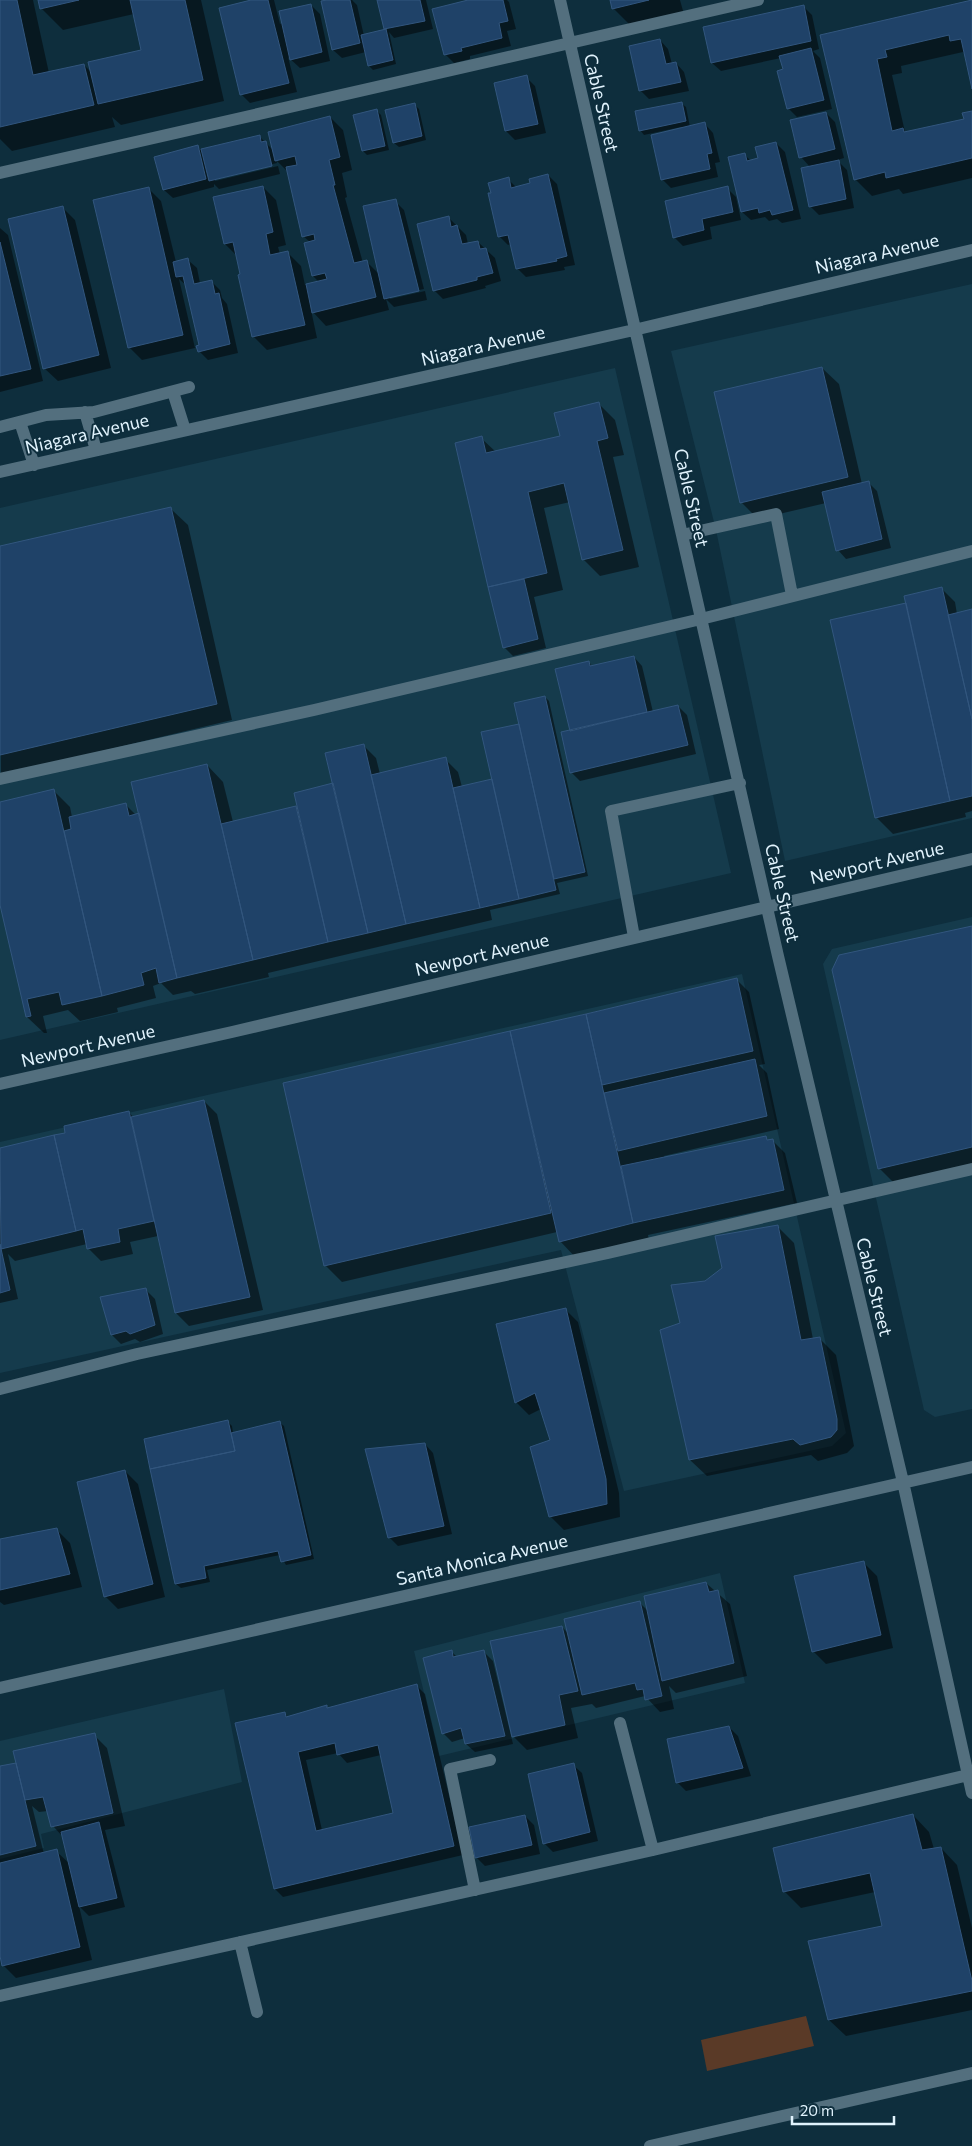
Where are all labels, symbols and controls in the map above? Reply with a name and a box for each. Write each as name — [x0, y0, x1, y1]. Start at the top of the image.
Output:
street label: Cable Street — [580, 51, 624, 154]
street label: Niagara Avenue — [813, 228, 941, 278]
street label: Niagara Avenue — [419, 320, 547, 370]
street label: Niagara Avenue — [23, 408, 151, 458]
street label: Cable Street — [670, 446, 714, 549]
street label: Newport Avenue — [808, 836, 946, 888]
street label: Cable Street — [761, 841, 805, 944]
street label: Newport Avenue — [413, 928, 551, 980]
street label: Newport Avenue — [19, 1019, 157, 1071]
street label: Cable Street — [852, 1235, 898, 1338]
street label: Santa Monica Avenue — [394, 1529, 570, 1589]
scale bar — [792, 2094, 894, 2126]
text: 20 m — [800, 2101, 834, 2119]

